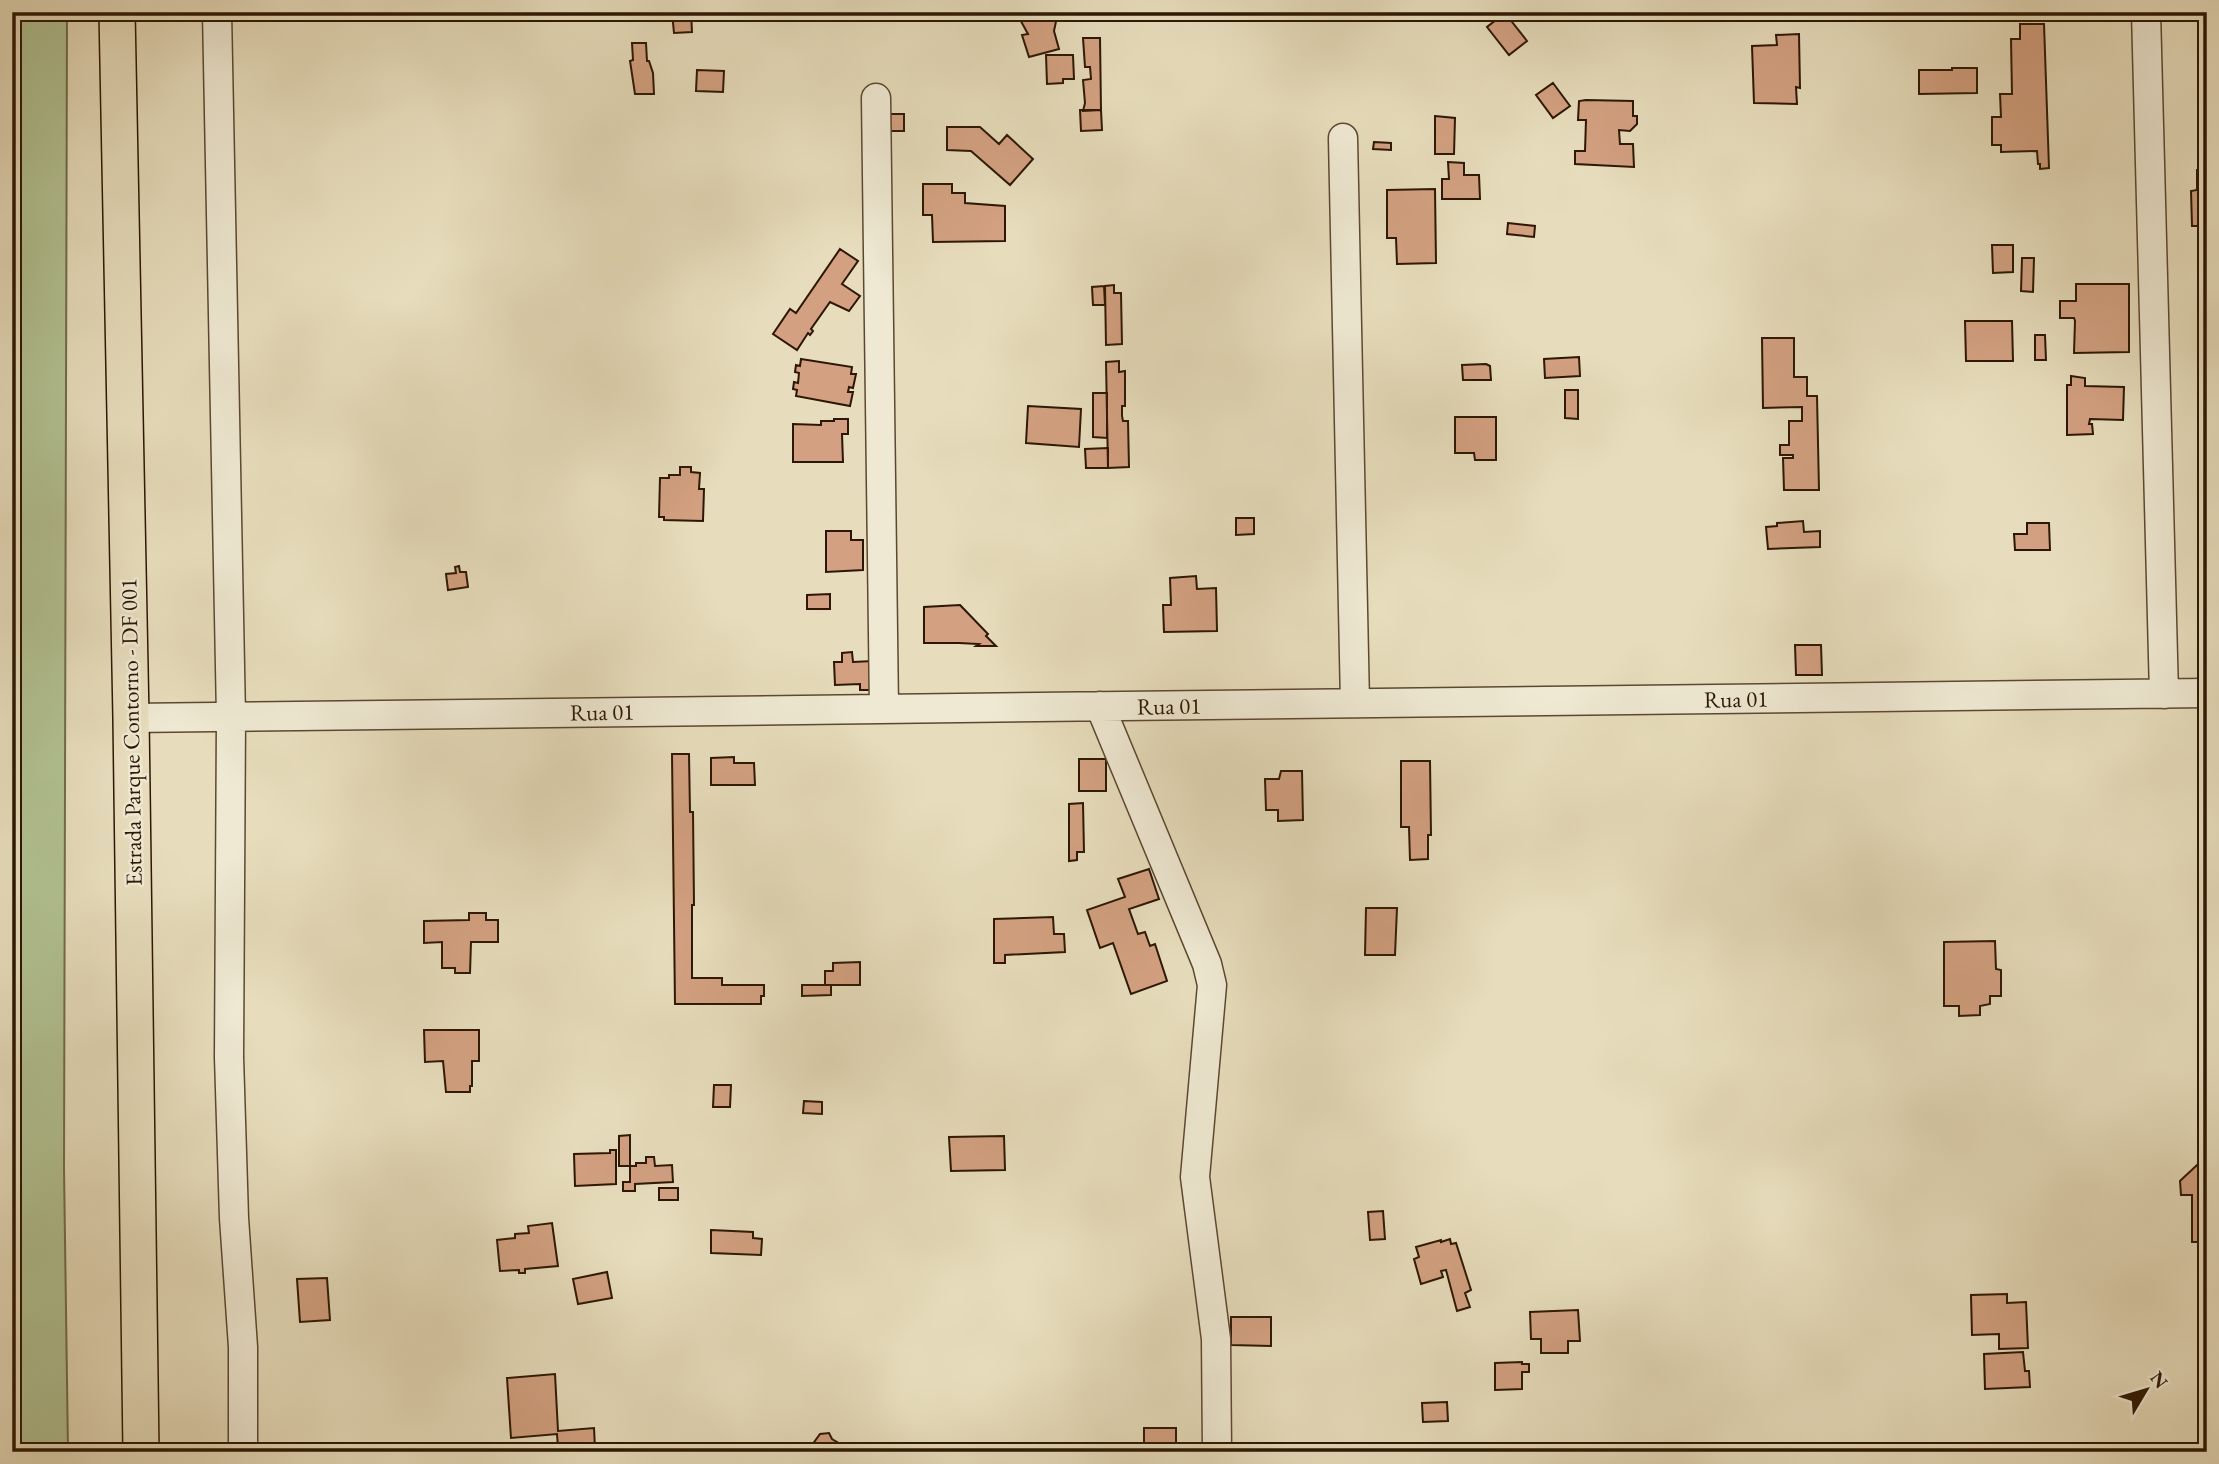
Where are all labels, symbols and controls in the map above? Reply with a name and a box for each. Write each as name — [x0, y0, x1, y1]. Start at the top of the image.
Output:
street label: Estrada Parque Contorno - DF 001 — [113, 578, 149, 886]
street label: Rua 01 — [1704, 683, 1768, 715]
street label: Rua 01 — [1137, 690, 1201, 722]
street label: Rua 01 — [570, 696, 634, 728]
north arrow — [2110, 1356, 2180, 1426]
text: N — [2144, 1366, 2174, 1394]

